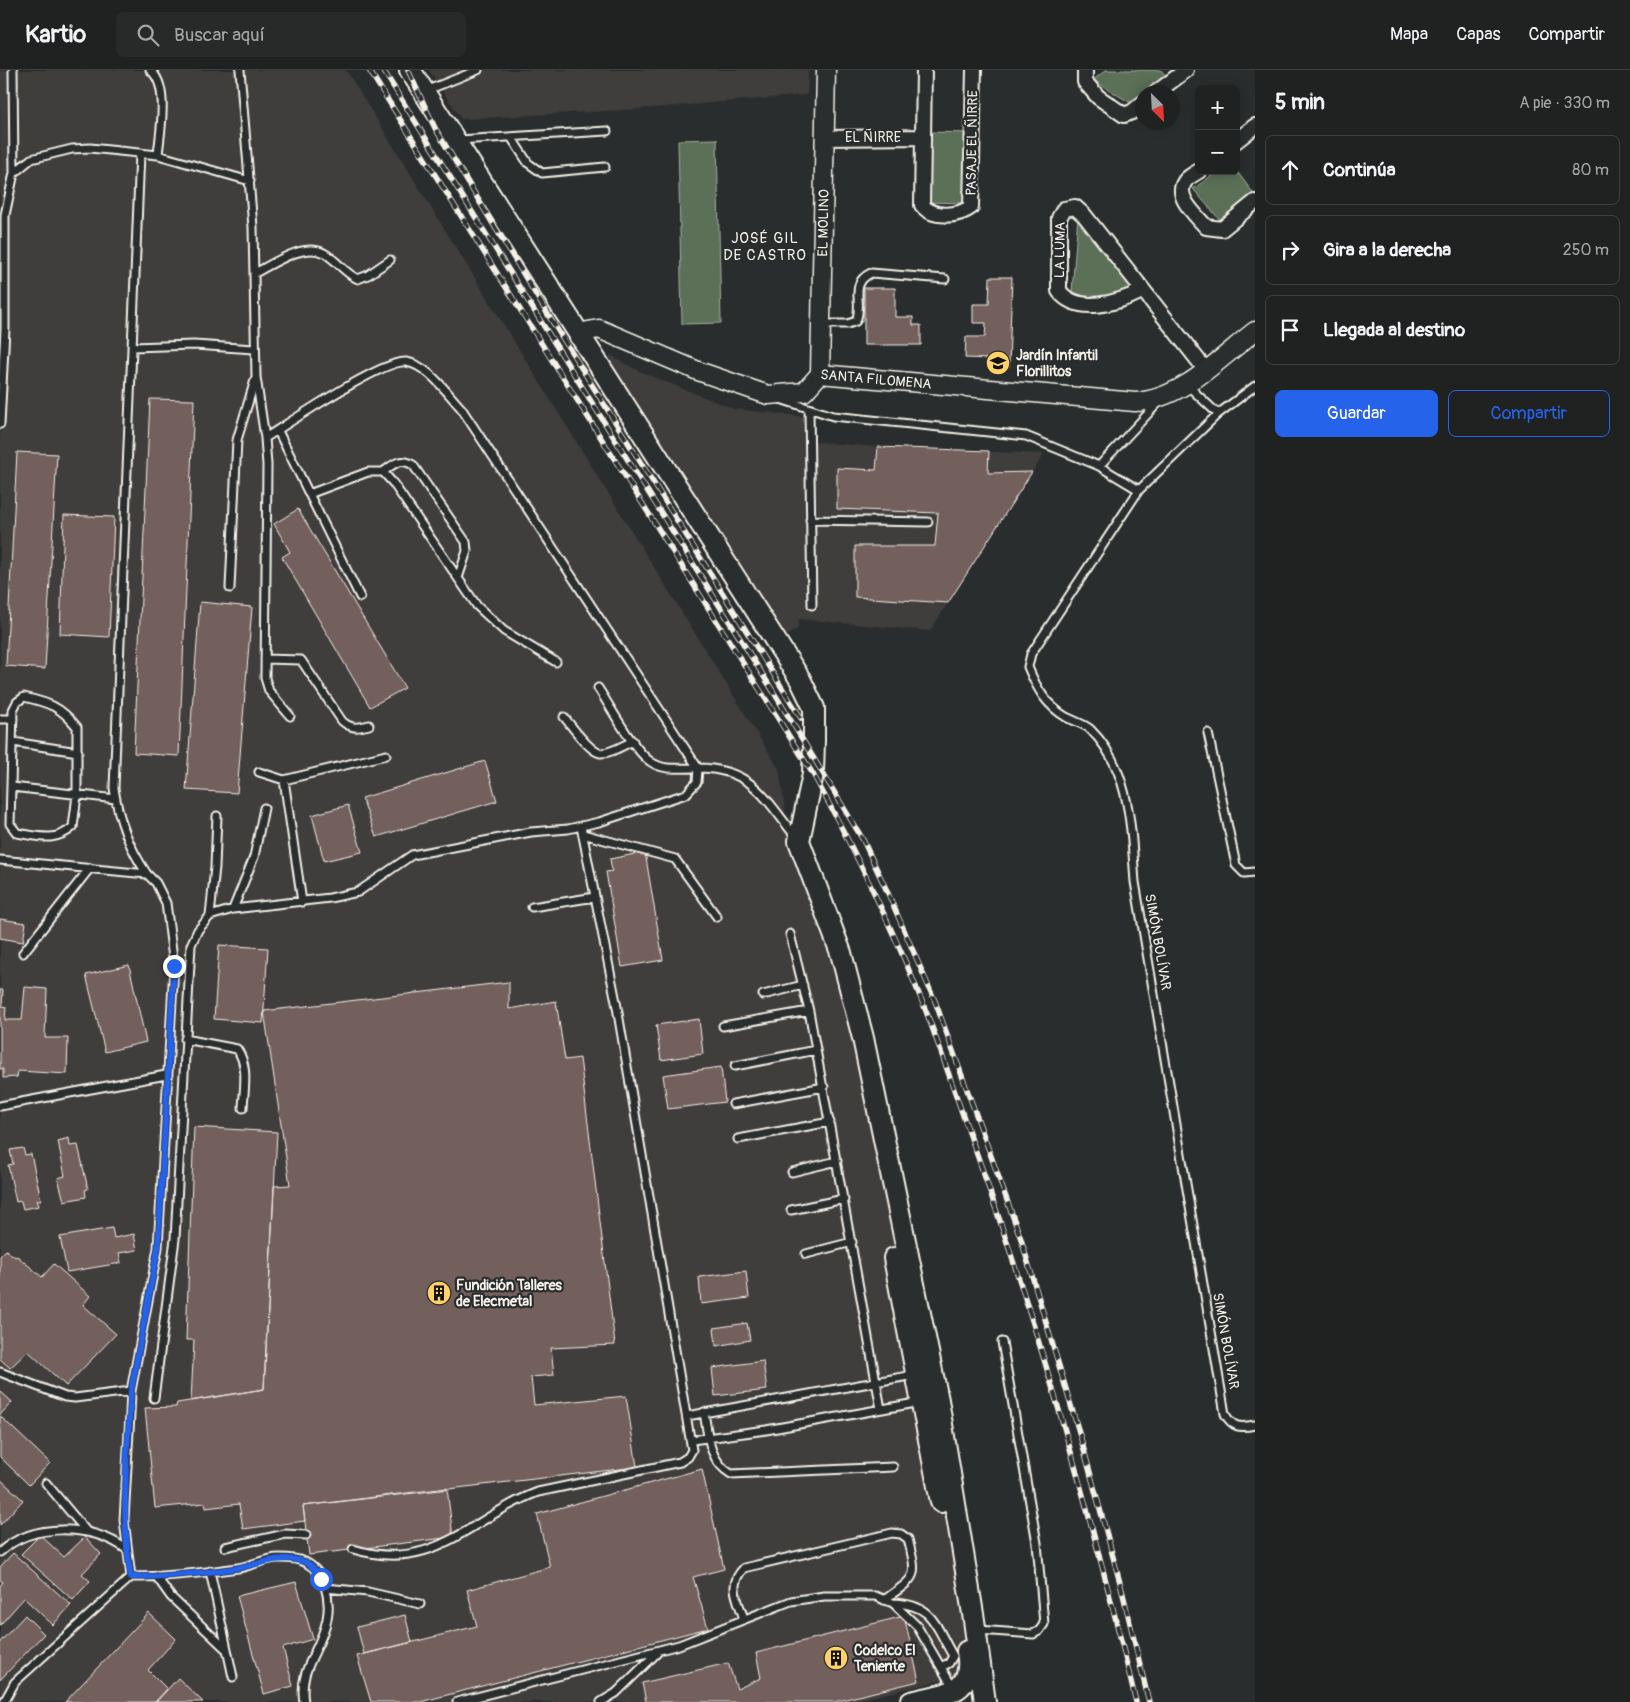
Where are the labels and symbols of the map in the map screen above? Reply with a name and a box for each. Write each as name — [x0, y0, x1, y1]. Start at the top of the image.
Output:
north arrow — [1135, 85, 1180, 130]
street label: PASAJE EL ÑIRRE — [962, 90, 981, 196]
street label: EL ÑIRRE — [845, 128, 901, 146]
street label: EL MOLINO — [814, 189, 832, 257]
street label: LA LUMA — [1051, 222, 1069, 278]
district label: JOSÉ GIL DE CASTRO — [723, 229, 807, 265]
place label: Jardín Infantil Florillitos — [1016, 347, 1098, 380]
school or university icon: Jardín Infantil Florillitos — [985, 350, 1011, 376]
street label: SANTA FILOMENA — [820, 366, 932, 392]
street label: SIMÓN BOLÍVAR — [1141, 892, 1176, 991]
route end — [163, 955, 186, 978]
place label: Fundición Talleres de Elecmetal — [456, 1277, 563, 1310]
building icon: Fundición Talleres de Elecmetal — [426, 1280, 452, 1306]
street label: SIMÓN BOLÍVAR — [1209, 1291, 1244, 1390]
route start — [310, 1568, 333, 1591]
place label: Codelco El Teniente — [853, 1642, 916, 1675]
building icon: Codelco El Teniente — [823, 1645, 849, 1671]

